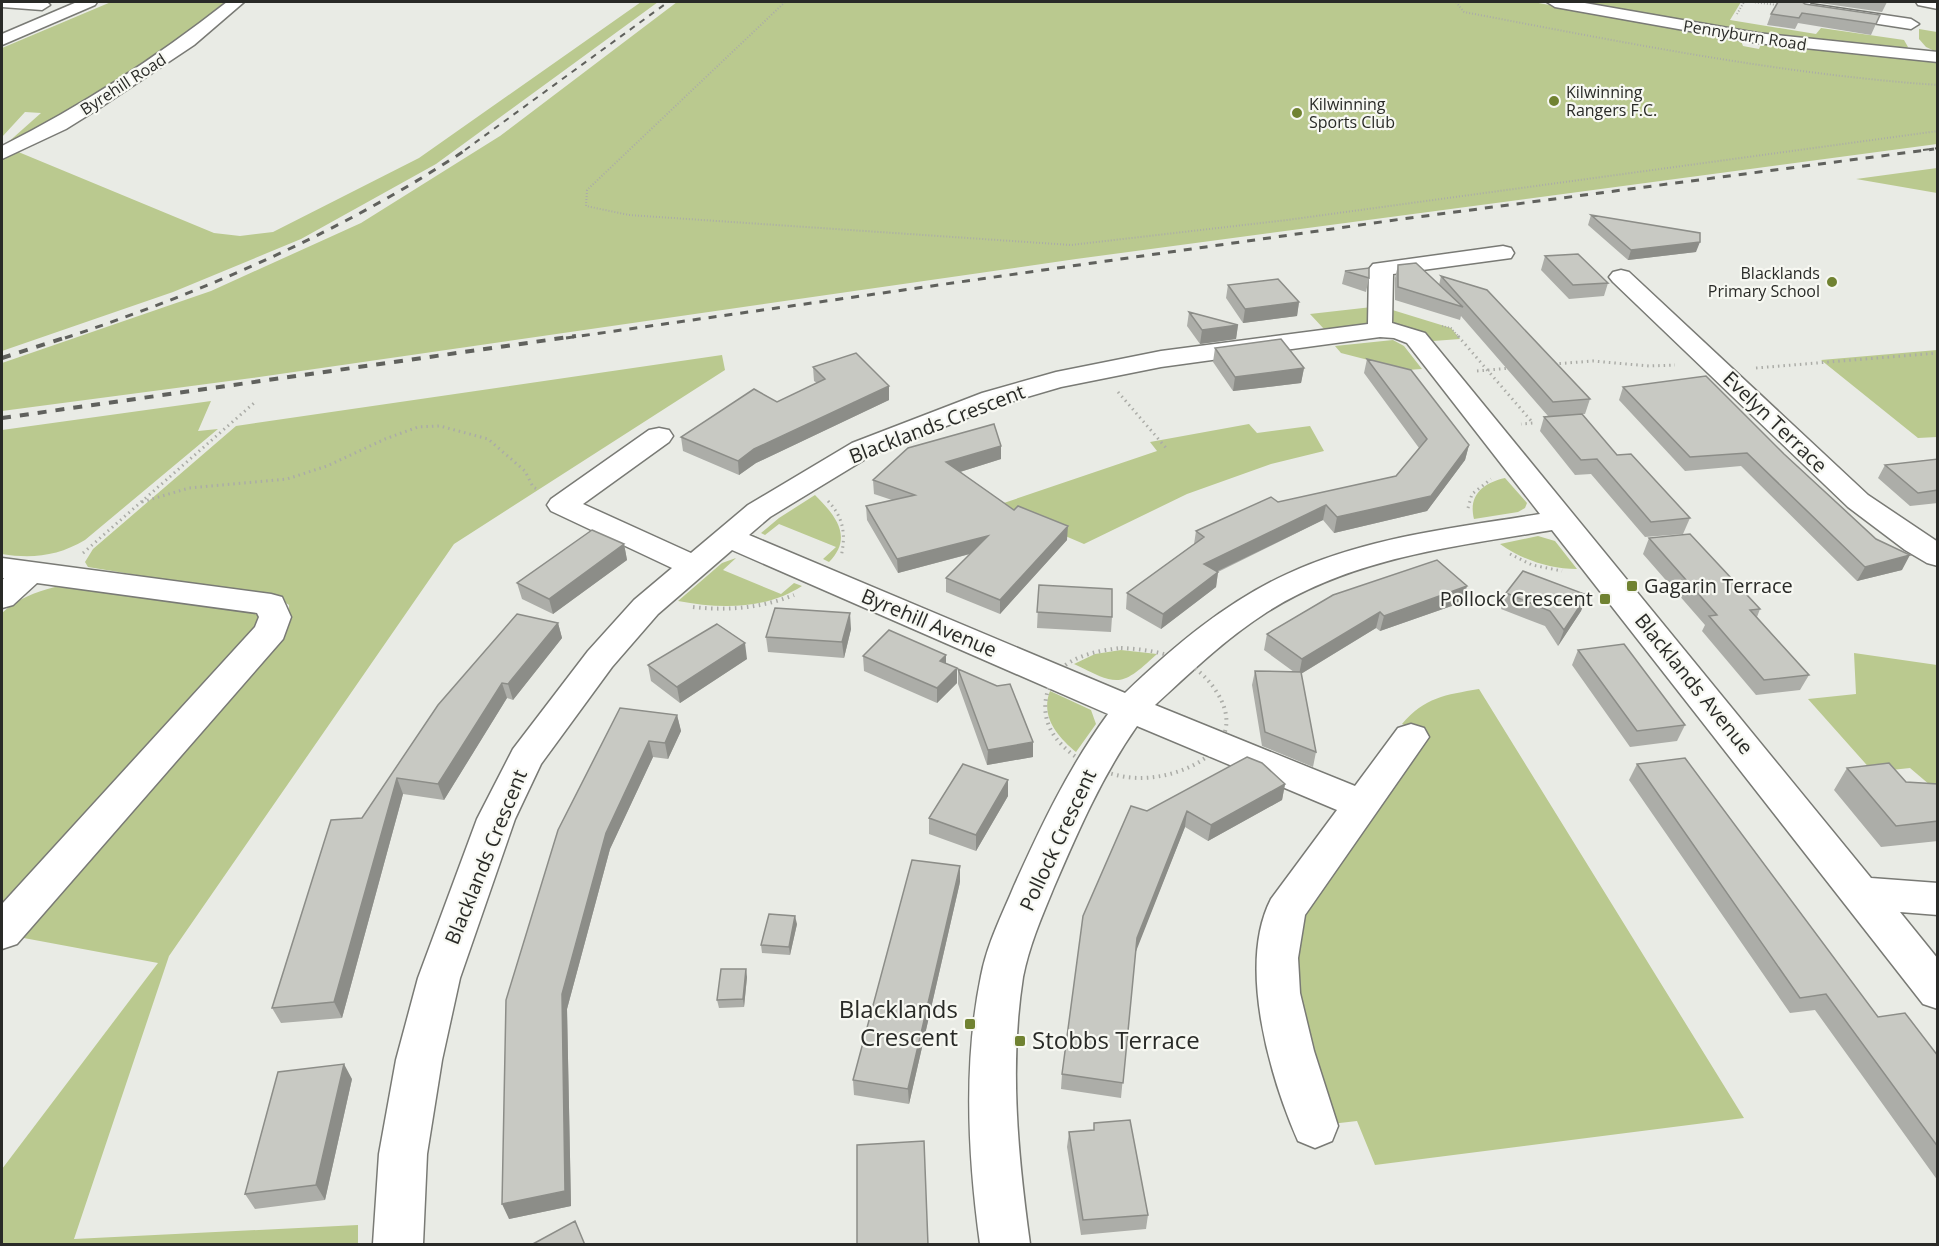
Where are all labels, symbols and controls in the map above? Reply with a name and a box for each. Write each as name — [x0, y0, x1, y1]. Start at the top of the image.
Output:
street label: Pennyburn Road — [1682, 14, 1808, 56]
street label: Byrehill Road — [76, 48, 170, 120]
place label: Kilwinning Rangers F.C. — [1566, 81, 1657, 121]
place label: Kilwinning Sports Club — [1309, 93, 1395, 133]
marker: Kilwinning Rangers F.C. — [1547, 94, 1561, 108]
marker: Kilwinning Sports Club — [1290, 106, 1304, 120]
place label: Blacklands Primary School — [1708, 262, 1820, 302]
marker: Blacklands Primary School — [1825, 275, 1839, 289]
street label: Evelyn Terrace — [1717, 365, 1833, 478]
street label: Blacklands Crescent — [845, 378, 1029, 470]
place label: Gagarin Terrace — [1644, 572, 1793, 599]
marker: Gagarin Terrace — [1625, 579, 1639, 593]
street label: Byrehill Avenue — [857, 582, 1001, 663]
place label: Pollock Crescent — [1440, 585, 1593, 612]
marker: Pollock Crescent — [1598, 592, 1612, 606]
street label: Blacklands Avenue — [1629, 607, 1760, 760]
street label: Blacklands Crescent — [438, 765, 533, 948]
street label: Pollock Crescent — [1013, 765, 1102, 915]
place label: Blacklands Crescent — [839, 992, 958, 1053]
marker: Blacklands Crescent — [963, 1017, 977, 1031]
place label: Stobbs Terrace — [1032, 1023, 1200, 1056]
marker: Stobbs Terrace — [1013, 1034, 1027, 1048]

